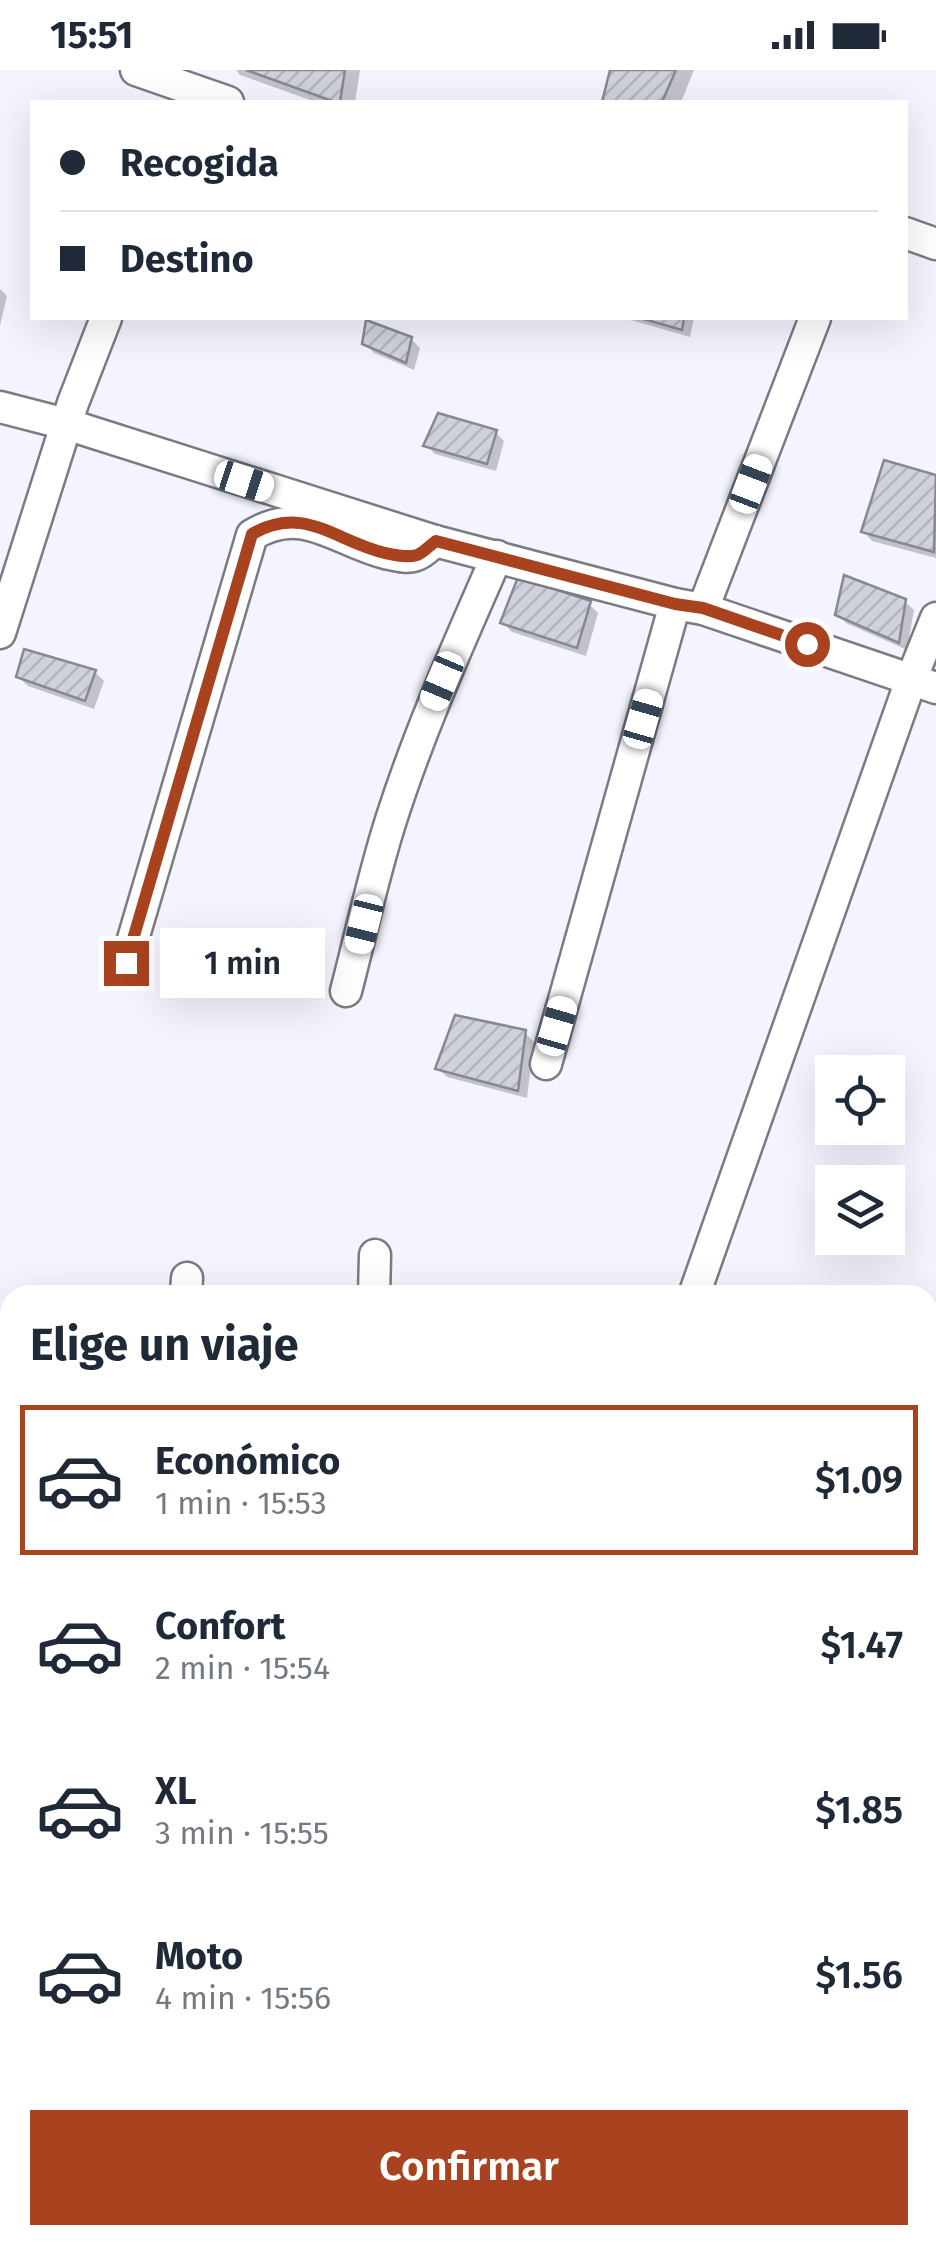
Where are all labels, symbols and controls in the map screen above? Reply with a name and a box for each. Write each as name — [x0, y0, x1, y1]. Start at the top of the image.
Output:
text: 15:51 — [50, 12, 133, 58]
text: Recogida — [120, 140, 279, 186]
text: Destino — [120, 236, 254, 282]
car — [726, 451, 776, 517]
car — [211, 457, 277, 505]
route start — [785, 622, 830, 667]
car — [416, 648, 468, 714]
car — [620, 686, 666, 752]
car — [342, 891, 386, 957]
callout: 1 min — [161, 928, 326, 998]
route end — [104, 941, 149, 986]
text: 1 min — [204, 944, 281, 982]
car — [534, 993, 580, 1059]
map controls — [815, 1055, 905, 1255]
button: locate — [815, 1055, 905, 1145]
button: layers — [815, 1165, 905, 1255]
text: Elige un viaje — [30, 1318, 298, 1372]
icon: car — [35, 1435, 125, 1525]
text: Económico — [155, 1438, 340, 1484]
text: $1.09 — [815, 1457, 903, 1503]
text: 1 min · 15:53 — [155, 1484, 327, 1522]
icon: car — [35, 1600, 125, 1690]
text: Confort — [155, 1603, 285, 1649]
text: $1.47 — [820, 1622, 903, 1668]
text: 2 min · 15:54 — [155, 1649, 330, 1687]
icon: car — [35, 1765, 125, 1855]
text: XL — [155, 1768, 197, 1814]
text: $1.85 — [815, 1787, 903, 1833]
text: 3 min · 15:55 — [155, 1814, 329, 1852]
icon: car — [35, 1930, 125, 2020]
text: Moto — [155, 1933, 243, 1979]
text: $1.56 — [816, 1952, 903, 1998]
text: 4 min · 15:56 — [155, 1979, 331, 2017]
button: Confirmar — [30, 2110, 908, 2225]

